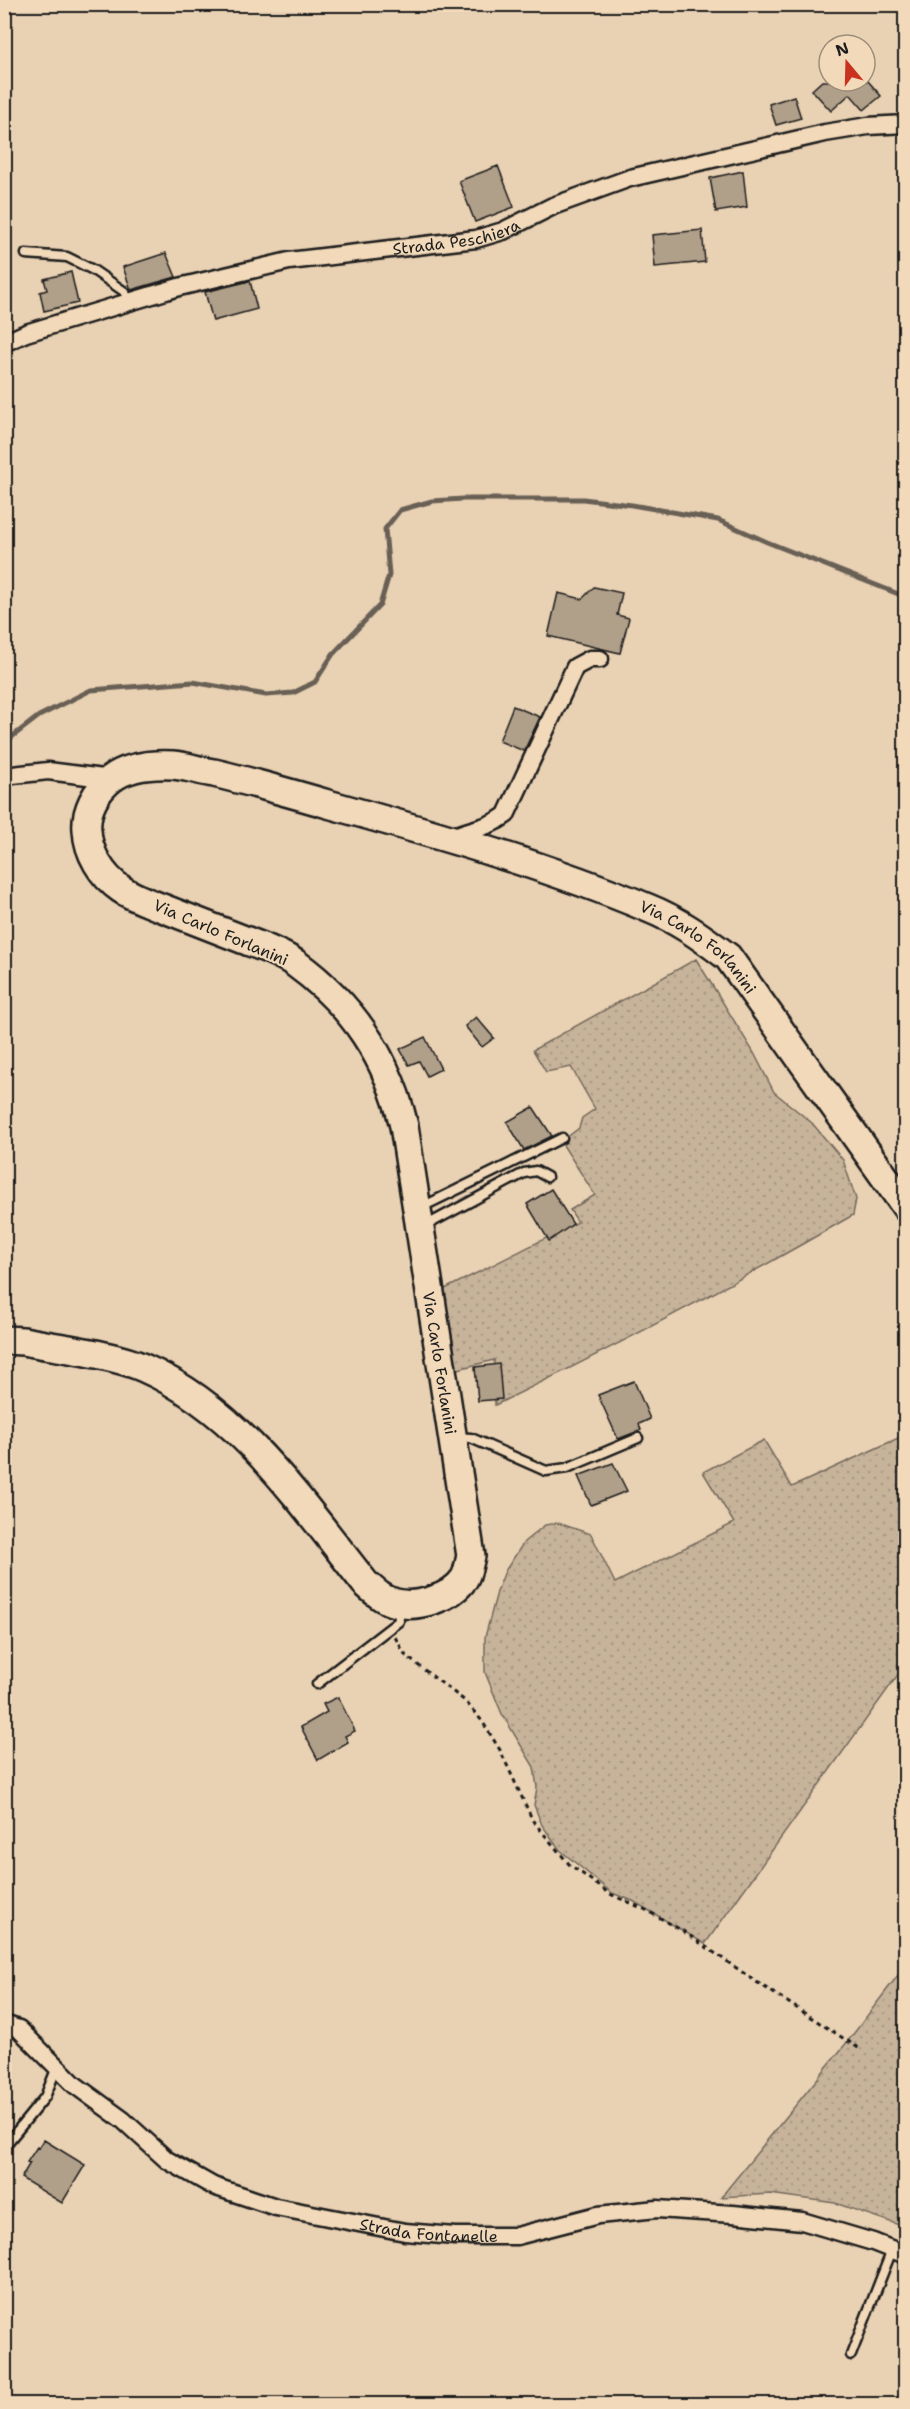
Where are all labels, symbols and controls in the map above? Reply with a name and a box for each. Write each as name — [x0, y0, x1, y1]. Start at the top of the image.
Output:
north arrow — [817, 33, 877, 93]
text: N — [833, 37, 852, 61]
street label: Strada Peschiera — [391, 214, 524, 260]
street label: Via Carlo Forlanini — [150, 895, 291, 970]
street label: Via Carlo Forlanini — [636, 896, 761, 998]
street label: Via Carlo Forlanini — [418, 1290, 461, 1436]
street label: Strada Fontanelle — [358, 2213, 498, 2247]

